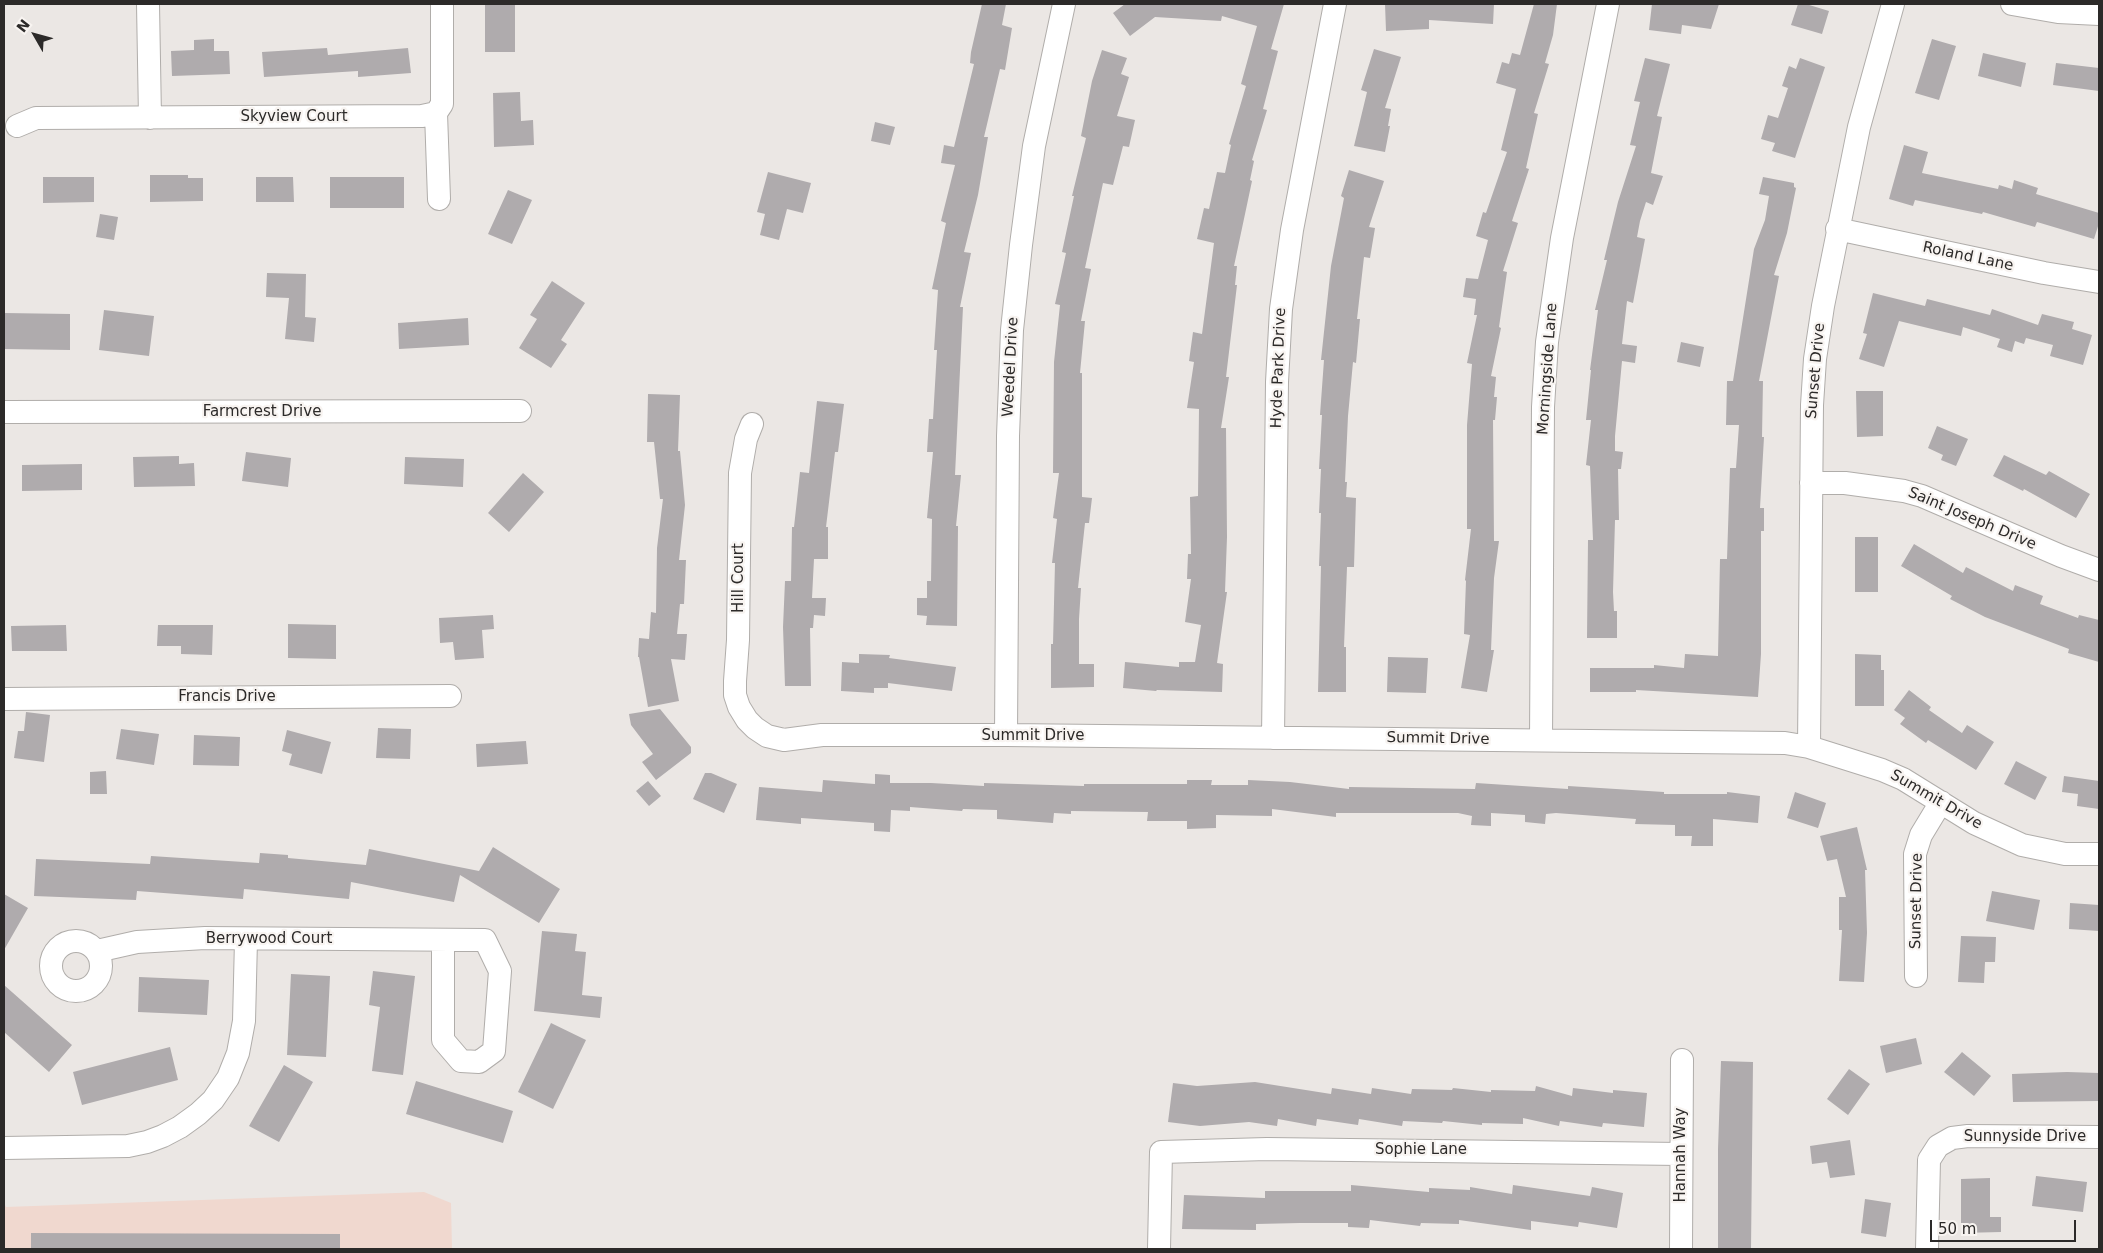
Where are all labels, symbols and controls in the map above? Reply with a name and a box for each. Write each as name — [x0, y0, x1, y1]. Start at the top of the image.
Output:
north arrow — [10, 10, 60, 60]
text: N — [13, 16, 33, 35]
street label: Skyview Court — [240, 108, 348, 126]
street label: Roland Lane — [1921, 239, 2015, 275]
street label: Morningside Lane — [1534, 302, 1562, 436]
street label: Hyde Park Drive — [1268, 307, 1290, 429]
street label: Weedel Drive — [999, 317, 1023, 417]
street label: Sunset Drive — [1803, 322, 1829, 420]
street label: Farmcrest Drive — [203, 403, 321, 421]
street label: Saint Joseph Drive — [1905, 484, 2039, 554]
street label: Hill Court — [730, 543, 748, 613]
street label: Francis Drive — [178, 688, 276, 706]
street label: Summit Drive — [981, 727, 1085, 745]
street label: Summit Drive — [1386, 729, 1490, 749]
street label: Summit Drive — [1887, 766, 1985, 834]
street label: Sunset Drive — [1907, 853, 1927, 949]
street label: Berrywood Court — [206, 930, 332, 948]
street label: Hannah Way — [1672, 1108, 1690, 1202]
street label: Sunnyside Drive — [1964, 1128, 2086, 1146]
street label: Sophie Lane — [1375, 1141, 1467, 1159]
scale bar — [1933, 1210, 2079, 1242]
text: 50 m — [1938, 1220, 1976, 1238]

